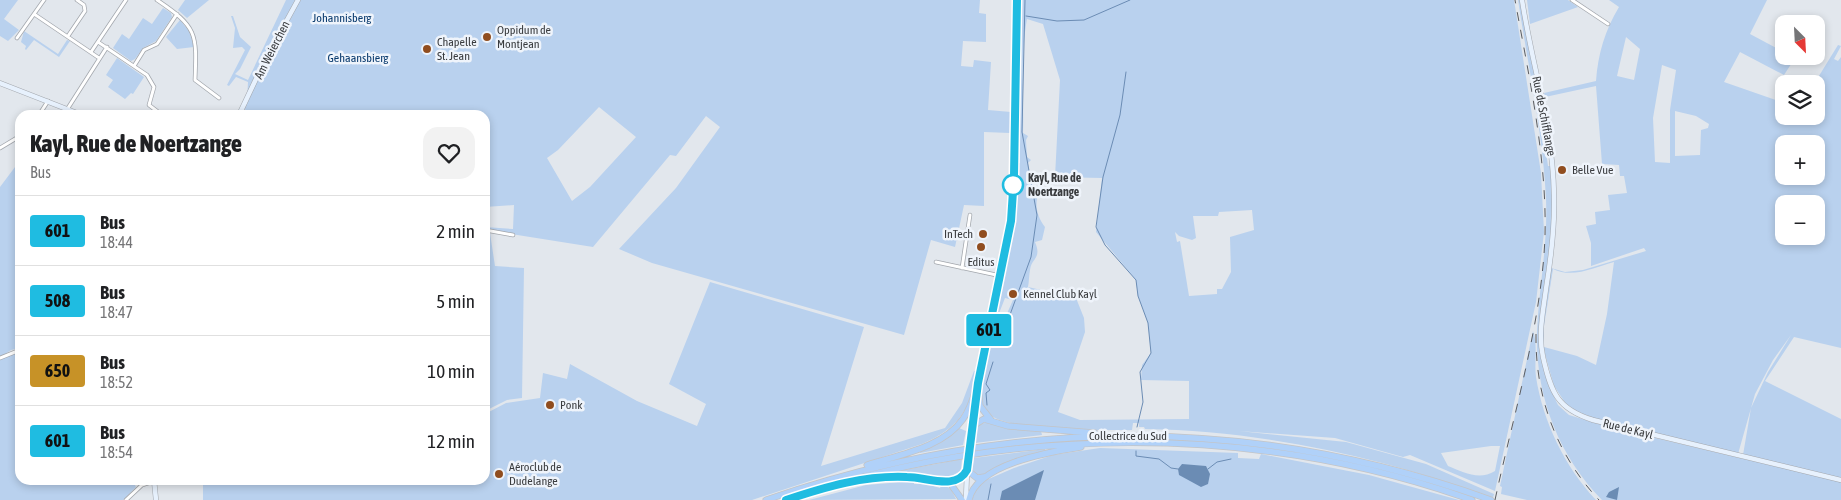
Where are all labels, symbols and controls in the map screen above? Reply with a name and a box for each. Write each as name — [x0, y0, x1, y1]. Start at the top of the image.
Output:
park label: Johannisberg — [313, 11, 372, 25]
north arrow — [1775, 15, 1825, 65]
map controls — [1775, 15, 1825, 245]
street label: Am Weierchen — [251, 19, 293, 81]
place label: Oppidum de Montjean — [497, 23, 551, 51]
marker: Oppidum de Montjean — [481, 31, 493, 43]
place label: Chapelle St. Jean — [437, 35, 477, 63]
marker: Chapelle St. Jean — [421, 43, 433, 55]
park label: Gehaansbierg — [327, 51, 389, 65]
street label: Rue de Schifflange — [1529, 75, 1559, 157]
button: layers — [1775, 75, 1825, 125]
button: heart — [423, 127, 475, 179]
text: Kayl, Rue de Noertzange — [30, 130, 242, 157]
button: + — [1775, 135, 1825, 185]
text: Bus — [30, 163, 51, 181]
place label: Belle Vue — [1572, 163, 1613, 177]
marker: Belle Vue — [1556, 164, 1568, 176]
place label: Kayl, Rue de Noertzange — [1028, 171, 1082, 199]
marker: Kayl, Rue de Noertzange — [1002, 174, 1024, 196]
button: − — [1775, 195, 1825, 245]
text: Bus — [100, 211, 125, 233]
text: 601 — [45, 220, 70, 241]
text: 2 min — [436, 220, 475, 242]
place label: InTech — [944, 227, 973, 241]
marker: InTech — [977, 228, 989, 240]
text: 18:44 — [100, 233, 133, 251]
marker: Editus — [975, 241, 987, 253]
place label: Editus — [967, 255, 995, 269]
text: Bus — [100, 281, 125, 303]
place label: Kennel Club Kayl — [1023, 287, 1098, 301]
marker: Kennel Club Kayl — [1007, 288, 1019, 300]
text: 508 — [45, 290, 70, 311]
text: 5 min — [436, 290, 475, 312]
text: 18:47 — [100, 303, 133, 321]
line badge: 601 — [960, 314, 1018, 346]
text: 601 — [976, 319, 1002, 340]
text: Bus — [100, 351, 125, 373]
text: 650 — [45, 360, 70, 381]
text: 10 min — [427, 360, 475, 382]
text: 18:52 — [100, 373, 133, 391]
place label: Ponk — [560, 398, 583, 412]
marker: Ponk — [544, 399, 556, 411]
street label: Rue de Kayl — [1602, 416, 1655, 442]
text: Bus — [100, 421, 125, 443]
street label: Collectrice du Sud — [1089, 429, 1167, 443]
text: 601 — [45, 430, 70, 451]
text: 12 min — [427, 430, 475, 452]
text: 18:54 — [100, 443, 133, 461]
place label: Aéroclub de Dudelange — [509, 460, 561, 488]
marker: Aéroclub de Dudelange — [493, 468, 505, 480]

